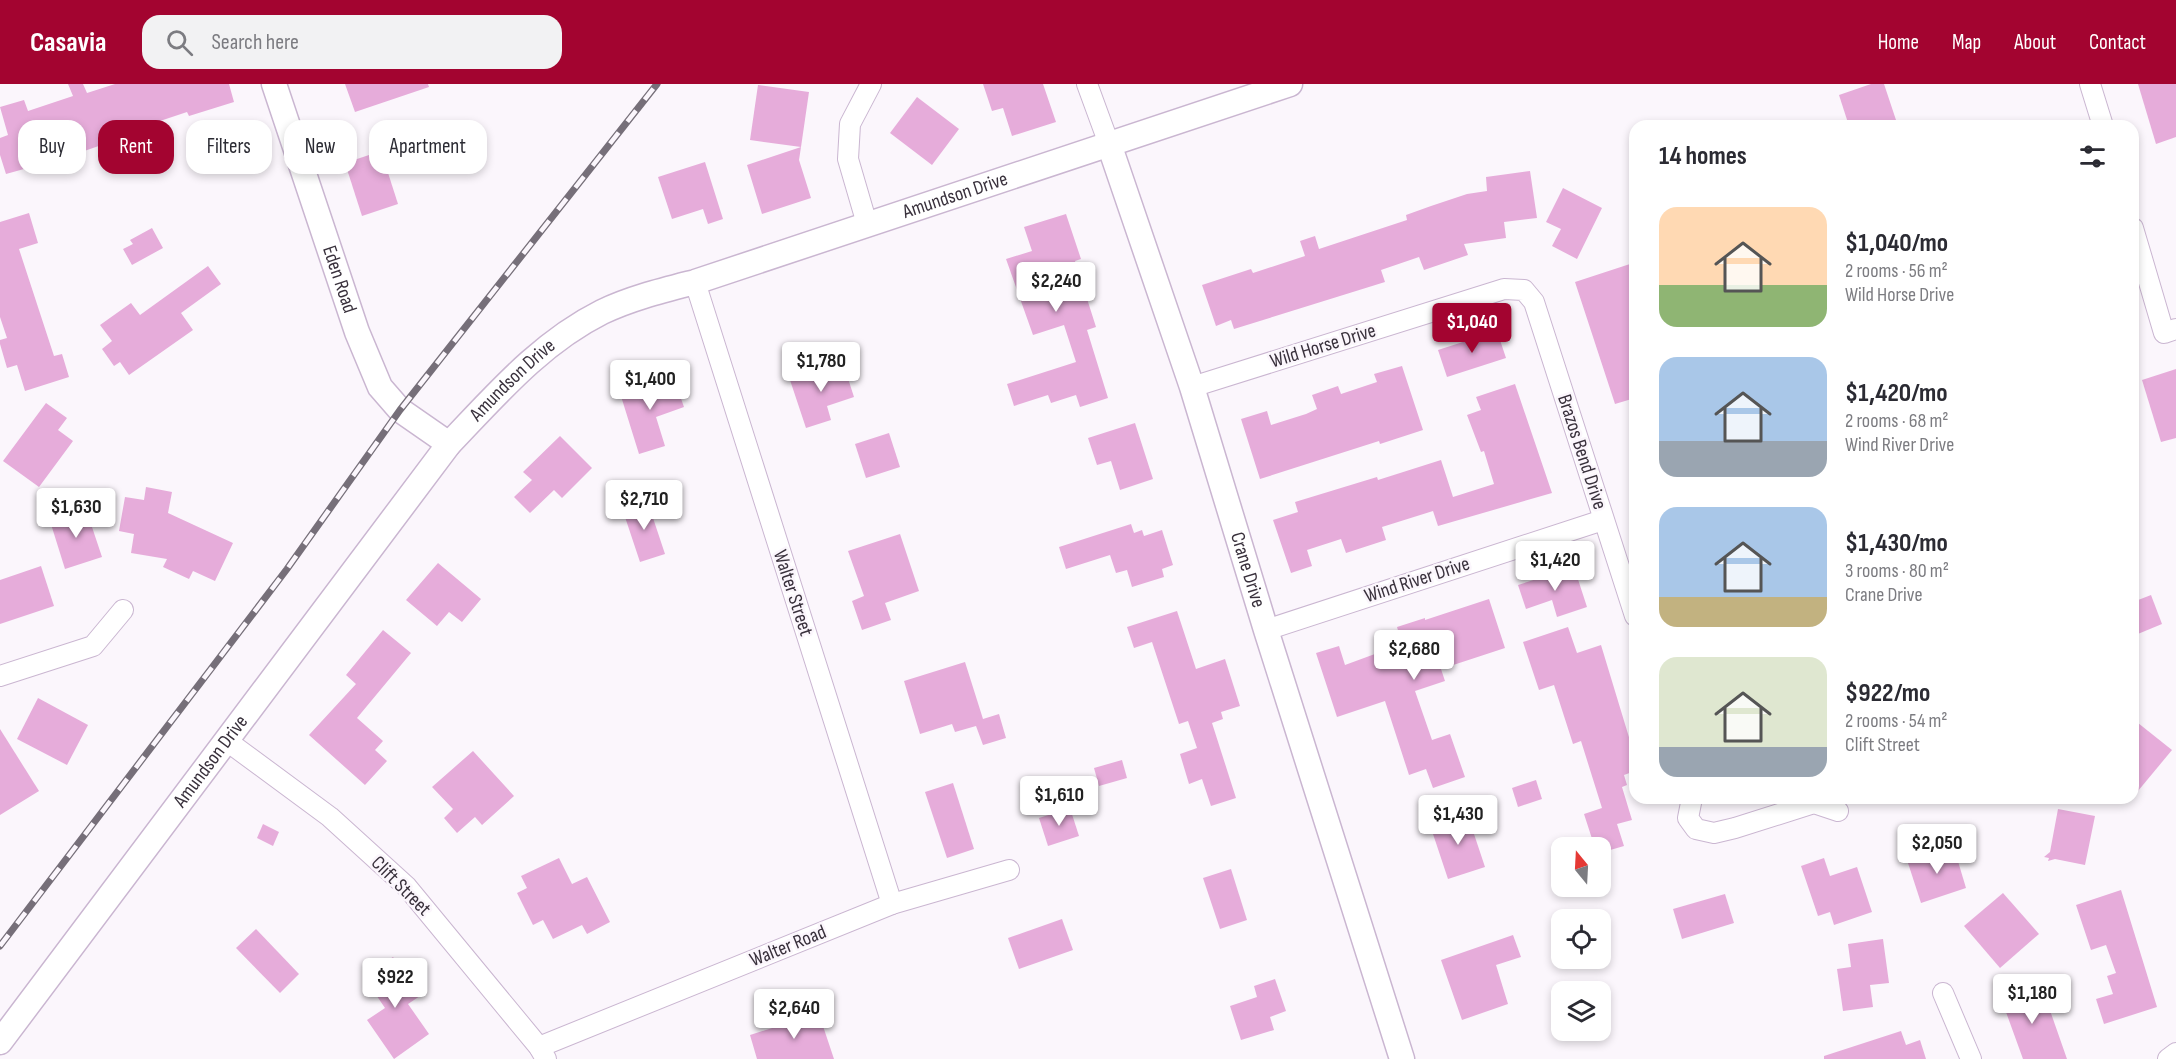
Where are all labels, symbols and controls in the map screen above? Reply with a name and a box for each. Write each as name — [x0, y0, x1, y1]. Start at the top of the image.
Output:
search box — [142, 15, 562, 69]
text: Casavia — [30, 26, 106, 59]
icon: search — [163, 26, 196, 59]
text: Search here — [211, 29, 299, 56]
text: Home — [1878, 30, 1919, 55]
text: Map — [1952, 30, 1981, 55]
text: About — [2014, 30, 2056, 55]
text: Contact — [2089, 30, 2146, 55]
chip: Buy — [18, 120, 86, 174]
chip: Rent — [98, 120, 174, 174]
chip: Filters — [186, 120, 272, 174]
chip: New — [284, 120, 357, 174]
chip: Apartment — [369, 120, 487, 174]
icon: filters — [2076, 140, 2109, 173]
text: 14 homes — [1659, 141, 1747, 172]
street label: Amundson Drive — [899, 167, 1011, 224]
text: $1,040/mo — [1845, 228, 1948, 259]
icon: home — [1707, 231, 1779, 303]
street label: Eden Road — [317, 243, 362, 316]
text: 2 rooms · 56 m² — [1845, 259, 1948, 283]
pin: $2,240 — [1007, 262, 1105, 313]
text: $2,240 — [1030, 269, 1082, 293]
text: Wild Horse Drive — [1845, 283, 1954, 307]
pin: $1,040 — [1423, 303, 1521, 354]
text: $1,040 — [1446, 310, 1498, 334]
street label: Wild Horse Drive — [1267, 319, 1379, 373]
street label: Amundson Drive — [464, 334, 560, 427]
pin: $1,780 — [772, 342, 870, 393]
text: $1,780 — [796, 349, 846, 373]
pin: $1,400 — [601, 360, 699, 411]
text: $1,400 — [624, 367, 676, 391]
text: $1,420/mo — [1845, 378, 1948, 409]
icon: home — [1707, 381, 1779, 453]
street label: Brazos Bend Drive — [1552, 391, 1612, 513]
text: 2 rooms · 68 m² — [1845, 409, 1949, 433]
text: Wind River Drive — [1845, 433, 1954, 457]
pin: $2,710 — [595, 480, 693, 531]
text: $2,710 — [619, 487, 669, 511]
pin: $1,630 — [27, 488, 125, 539]
text: $1,630 — [51, 495, 101, 519]
text: $1,430/mo — [1845, 528, 1948, 559]
street label: Crane Drive — [1225, 529, 1270, 610]
icon: home — [1707, 531, 1779, 603]
pin: $1,420 — [1506, 541, 1604, 592]
street label: Walter Street — [768, 547, 818, 639]
text: $1,420 — [1530, 548, 1580, 572]
street label: Wind River Drive — [1361, 552, 1473, 608]
text: 3 rooms · 80 m² — [1845, 559, 1949, 583]
text: Crane Drive — [1845, 583, 1922, 607]
pin: $2,680 — [1365, 630, 1463, 681]
text: $2,680 — [1388, 637, 1440, 661]
text: $922/mo — [1845, 678, 1930, 709]
icon: home — [1707, 681, 1779, 753]
text: 2 rooms · 54 m² — [1845, 709, 1947, 733]
street label: Amundson Drive — [168, 710, 253, 813]
text: Clift Street — [1845, 733, 1920, 757]
pin: $1,610 — [1010, 776, 1108, 827]
text: $1,610 — [1034, 783, 1084, 807]
pin: $1,430 — [1409, 795, 1507, 846]
text: $1,430 — [1432, 802, 1484, 826]
pin: $2,050 — [1888, 824, 1986, 875]
text: $2,050 — [1911, 831, 1963, 855]
north arrow — [1551, 837, 1611, 897]
map controls — [1551, 837, 1611, 1041]
street label: Clift Street — [366, 851, 436, 921]
button: locate — [1551, 909, 1611, 969]
street label: Walter Road — [746, 920, 830, 972]
pin: $922 — [359, 958, 431, 1009]
text: $922 — [376, 965, 414, 989]
pin: $1,180 — [1983, 974, 2081, 1025]
button: layers — [1551, 981, 1611, 1041]
text: $1,180 — [2007, 981, 2057, 1005]
pin: $2,640 — [745, 989, 843, 1040]
text: $2,640 — [768, 996, 820, 1020]

